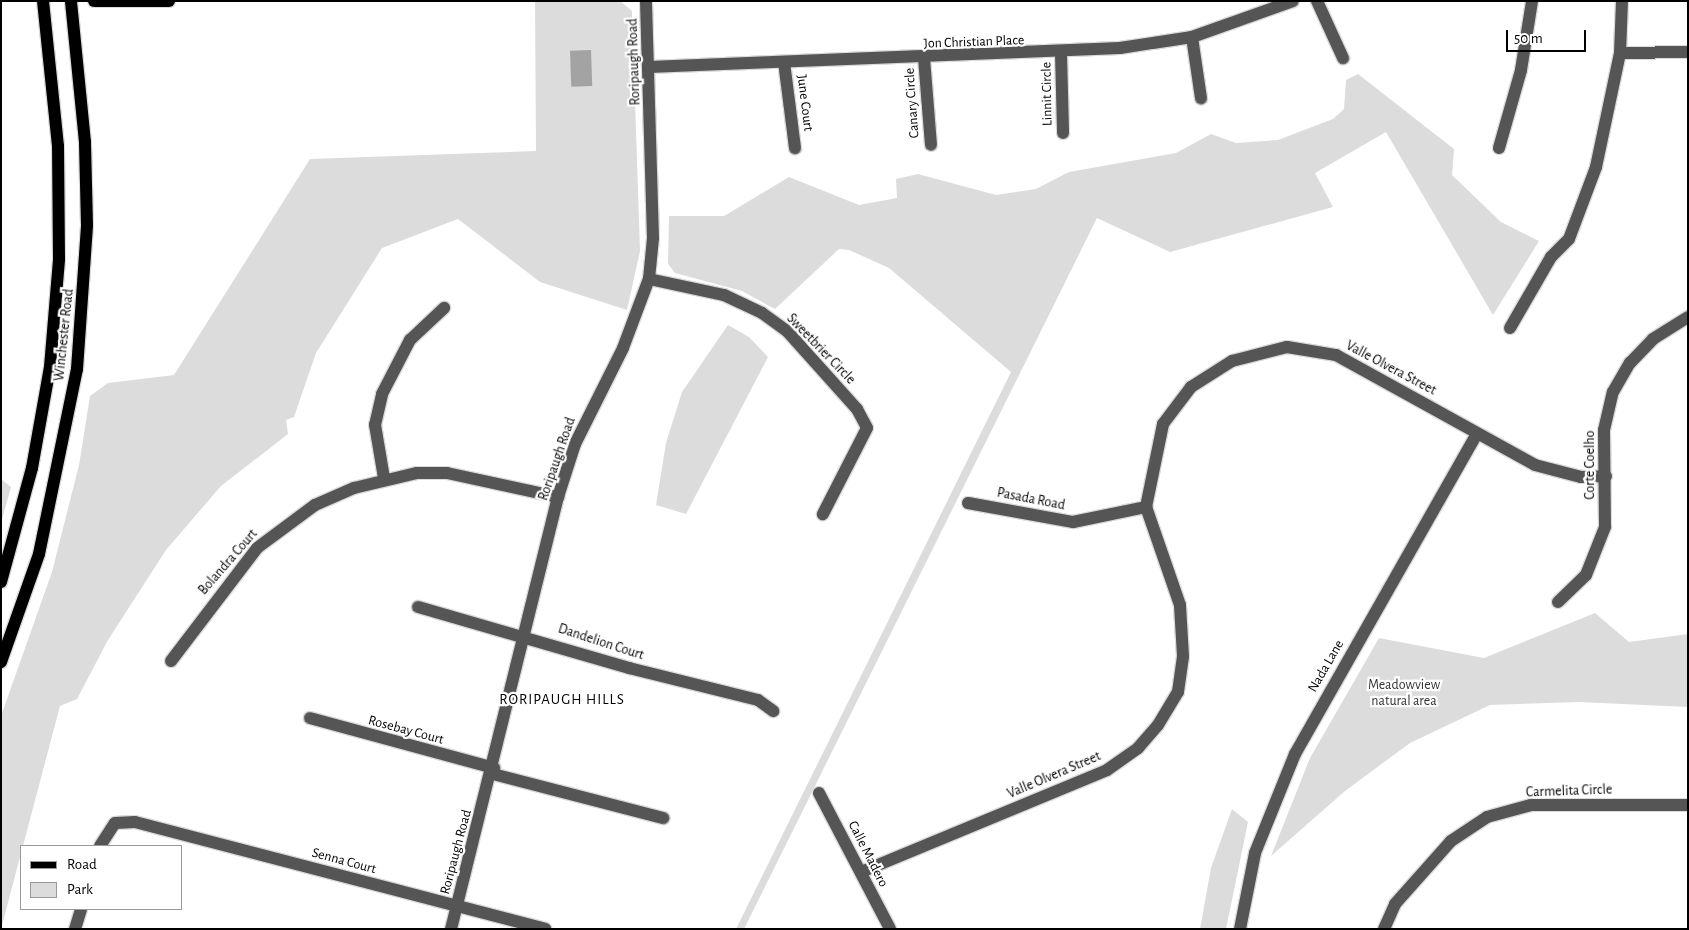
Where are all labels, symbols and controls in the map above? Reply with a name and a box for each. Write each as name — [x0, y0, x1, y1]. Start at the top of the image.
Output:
street label: Roripaugh Road — [624, 18, 644, 106]
scale bar — [1509, 20, 1589, 52]
text: 50 m — [1514, 31, 1543, 46]
street label: Jon Christian Place — [923, 32, 1025, 52]
street label: Linnit Circle — [1038, 62, 1056, 126]
street label: Canary Circle — [901, 67, 923, 139]
street label: June Court — [793, 74, 817, 132]
street label: Winchester Road — [51, 288, 77, 382]
street label: Sweetbrier Circle — [783, 310, 859, 388]
street label: Valle Olvera Street — [1343, 337, 1439, 399]
street label: Roripaugh Road — [535, 415, 579, 503]
street label: Corte Coelho — [1582, 430, 1598, 500]
street label: Pasada Road — [996, 484, 1066, 514]
street label: Bolandra Court — [195, 526, 261, 598]
street label: Dandelion Court — [556, 620, 646, 664]
street label: Nada Lane — [1304, 637, 1348, 695]
park label: Meadowview natural area — [1368, 677, 1440, 710]
district label: RORIPAUGH HILLS — [497, 691, 627, 709]
street label: Rosebay Court — [366, 712, 446, 748]
street label: Valle Olvera Street — [1005, 748, 1103, 802]
street label: Carmelita Circle — [1526, 781, 1612, 801]
street label: Roripaugh Road — [437, 808, 475, 896]
street label: Calle Madero — [844, 818, 892, 890]
street label: Senna Court — [310, 844, 378, 878]
legend — [20, 845, 182, 910]
text: Road — [67, 857, 97, 872]
text: Park — [67, 882, 93, 897]

